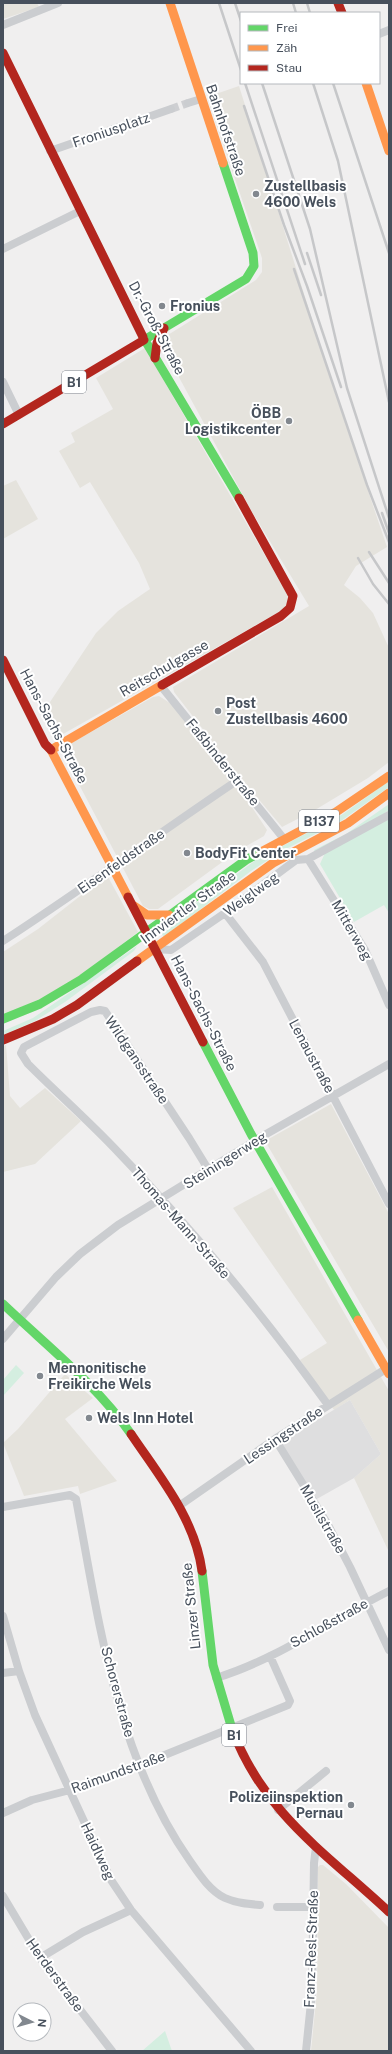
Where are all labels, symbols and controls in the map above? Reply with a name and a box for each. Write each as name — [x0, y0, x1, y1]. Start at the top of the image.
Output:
legend — [240, 12, 380, 84]
text: Frei — [276, 21, 298, 35]
text: Zäh — [276, 41, 297, 55]
text: Stau — [276, 61, 302, 75]
street label: Bahnhofstraße — [203, 82, 249, 178]
street label: Froniusplatz — [70, 109, 152, 151]
place label: Zustellbasis 4600 Wels — [264, 178, 346, 210]
marker: Zustellbasis 4600 Wels — [251, 189, 261, 199]
street label: Dr.-Groß-Straße — [126, 279, 188, 378]
place label: Fronius — [170, 298, 220, 314]
marker: Fronius — [157, 301, 167, 311]
road number: B1 — [62, 371, 86, 393]
place label: ÖBB Logistikcenter — [185, 404, 281, 437]
marker: ÖBB Logistikcenter — [284, 416, 294, 426]
street label: Reitschulgasse — [117, 636, 211, 700]
street label: Hans-Sachs-Straße — [17, 666, 91, 786]
place label: Post Zustellbasis 4600 — [226, 695, 348, 727]
marker: Post Zustellbasis 4600 — [213, 706, 223, 716]
street label: Faßbinderstraße — [183, 715, 263, 809]
road number: B137 — [299, 810, 339, 832]
street label: Eisenfeldstraße — [75, 825, 167, 897]
place label: BodyFit Center — [195, 845, 296, 861]
marker: BodyFit Center — [182, 848, 192, 858]
street label: Innviertler Straße — [137, 867, 239, 947]
street label: Weiglweg — [220, 869, 282, 919]
street label: Mitterweg — [328, 897, 376, 963]
street label: Hans-Sachs-Straße — [168, 952, 240, 1074]
street label: Wildgansstraße — [102, 1013, 172, 1107]
street label: Lenaustraße — [286, 1016, 338, 1096]
street label: Steiningerweg — [180, 1128, 270, 1192]
street label: Thomas-Mann-Straße — [128, 1164, 234, 1282]
place label: Mennonitische Freikirche Wels — [48, 1360, 151, 1392]
marker: Mennonitische Freikirche Wels — [35, 1371, 45, 1381]
street label: Lessingstraße — [241, 1403, 325, 1467]
place label: Wels Inn Hotel — [97, 1410, 194, 1426]
marker: Wels Inn Hotel — [84, 1413, 94, 1423]
street label: Musilstraße — [297, 1482, 349, 1556]
street label: Linzer Straße — [178, 1562, 203, 1650]
street label: Schloßstraße — [287, 1595, 371, 1651]
street label: Schorerstraße — [98, 1645, 138, 1739]
road number: B1 — [222, 1724, 246, 1746]
street label: Raimundstraße — [69, 1748, 167, 1796]
place label: Polizeiinspektion Pernau — [229, 1789, 343, 1821]
marker: Polizeiinspektion Pernau — [346, 1800, 356, 1810]
street label: Haidlweg — [78, 1820, 118, 1883]
street label: Franz-Resl-Straße — [301, 1890, 321, 2008]
street label: Herderstraße — [23, 1935, 87, 2015]
north arrow — [12, 2002, 52, 2042]
text: N — [36, 2018, 48, 2028]

